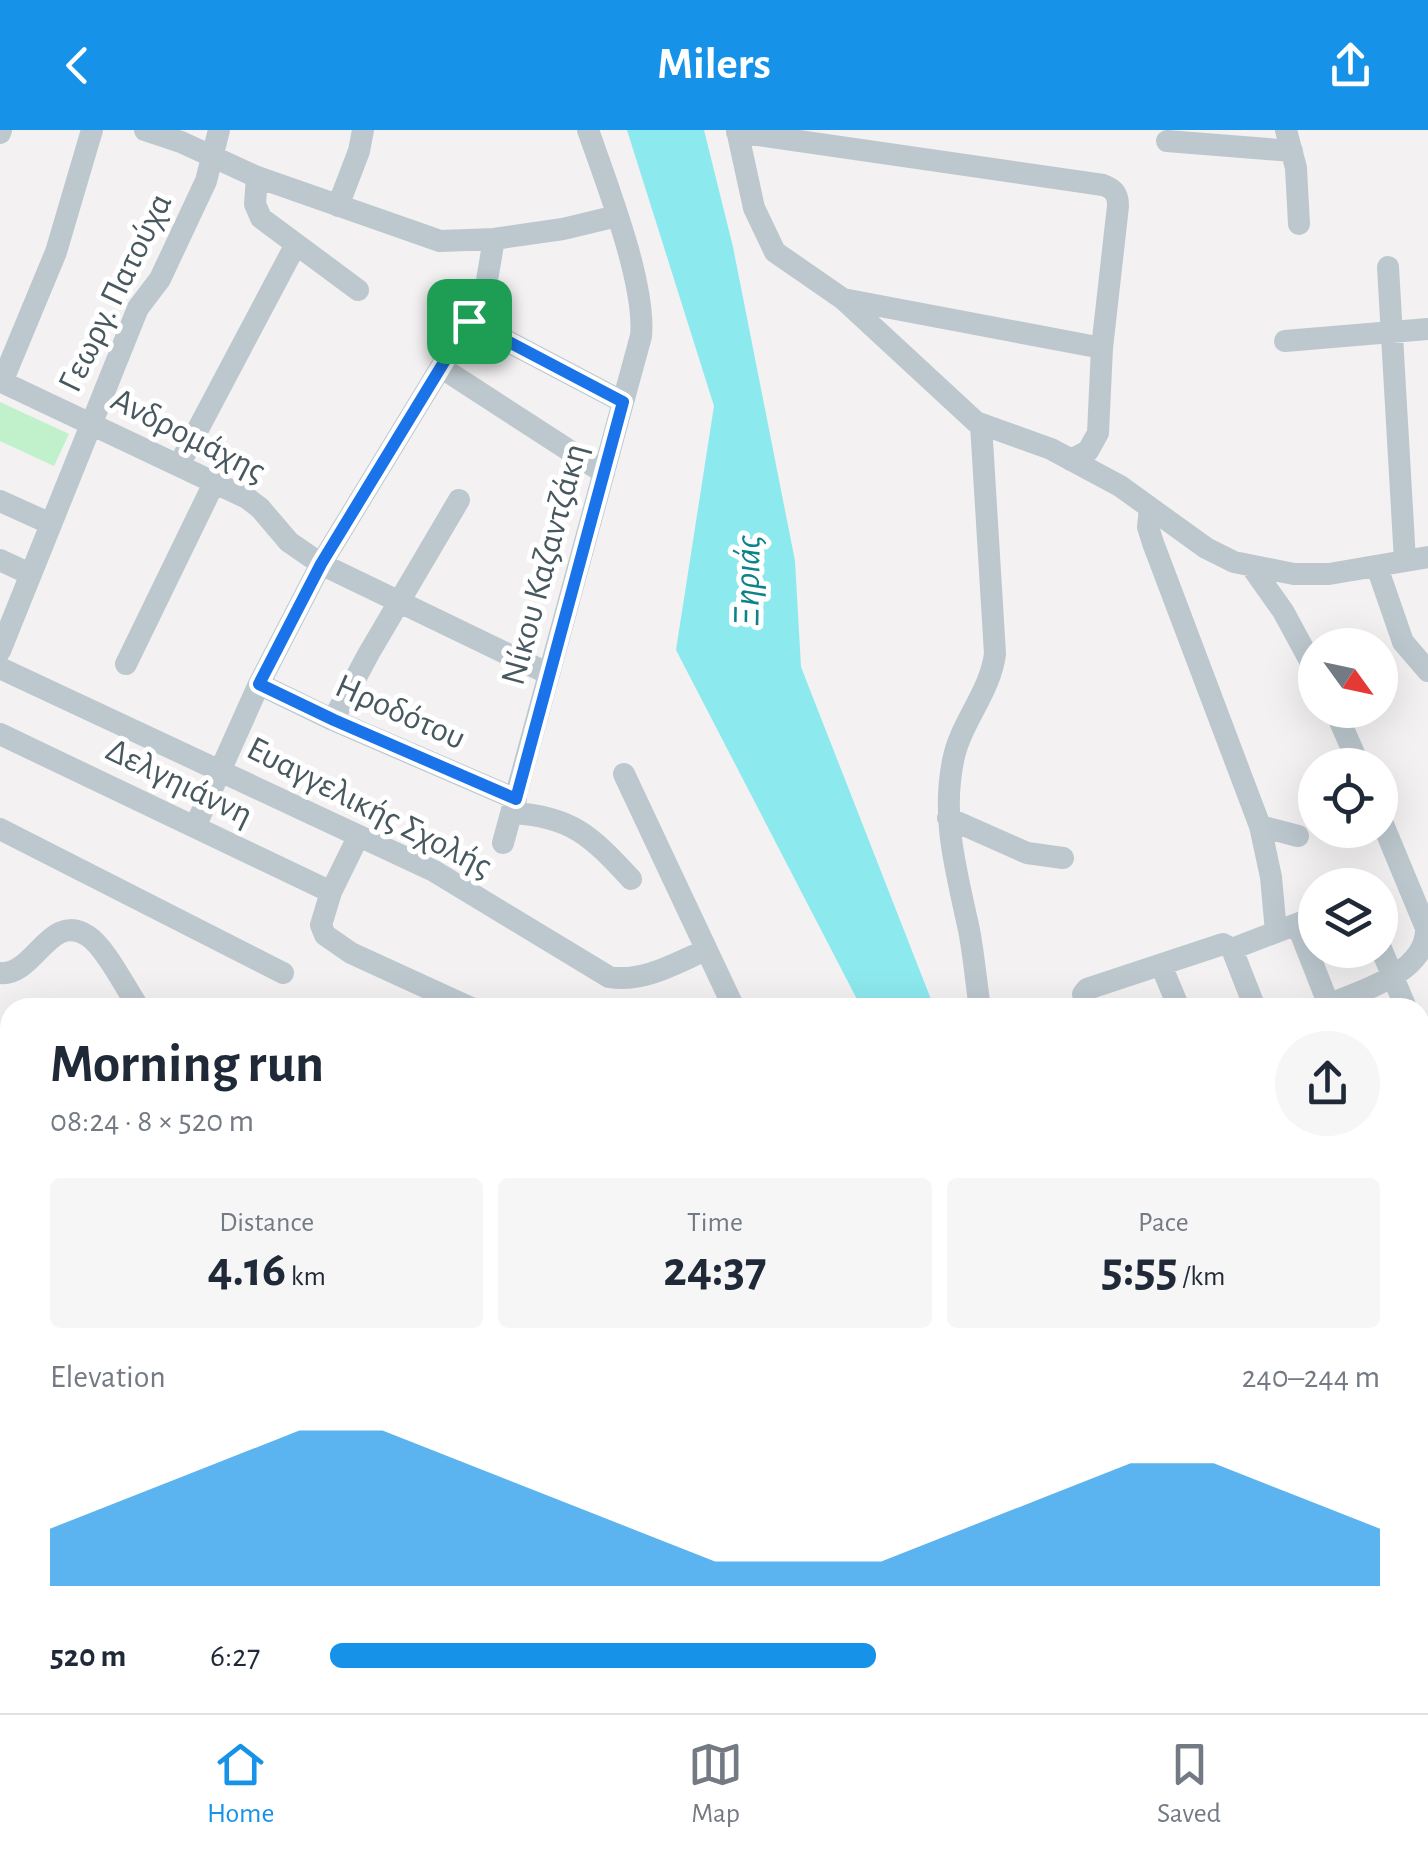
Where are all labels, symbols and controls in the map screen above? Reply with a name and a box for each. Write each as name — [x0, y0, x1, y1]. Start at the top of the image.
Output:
icon: back — [50, 38, 105, 93]
icon: share — [1323, 38, 1378, 93]
text: Milers — [657, 42, 771, 87]
street label: Γεωργ. Πατούχα — [52, 188, 178, 397]
pin — [427, 279, 512, 364]
icon: arrive — [442, 294, 497, 349]
street label: Ανδρομάχης — [106, 382, 271, 489]
street label: Νίκου Καζαντζάκη — [495, 440, 593, 689]
water label: Ξηριάς — [728, 535, 768, 627]
north arrow — [1298, 628, 1398, 728]
map controls — [1298, 628, 1398, 968]
street label: Ηροδότου — [330, 668, 471, 756]
street label: Ευαγγελικής Σχολής — [241, 731, 497, 884]
street label: Δελγηιάννη — [101, 732, 258, 833]
button: locate — [1298, 748, 1398, 848]
button: layers — [1298, 868, 1398, 968]
button: share — [1275, 1031, 1380, 1136]
text: Morning run — [50, 1037, 324, 1092]
text: 08:24 · 8 × 520 m — [50, 1105, 254, 1137]
text: Distance — [219, 1209, 314, 1237]
text: Time — [687, 1209, 743, 1237]
text: Pace — [1138, 1209, 1189, 1237]
text: 4.16 — [207, 1245, 286, 1295]
text: 24:37 — [663, 1245, 767, 1295]
text: 5:55 — [1101, 1245, 1178, 1295]
text: km — [286, 1263, 326, 1291]
text: /km — [1178, 1263, 1225, 1291]
text: Elevation — [50, 1361, 166, 1393]
text: 240–244 m — [1242, 1361, 1380, 1393]
text: 520 m — [50, 1640, 126, 1672]
text: 6:27 — [210, 1640, 260, 1672]
tab: Home — [207, 1737, 274, 1831]
tab: Map — [688, 1737, 743, 1831]
tab: Saved — [1157, 1737, 1221, 1831]

